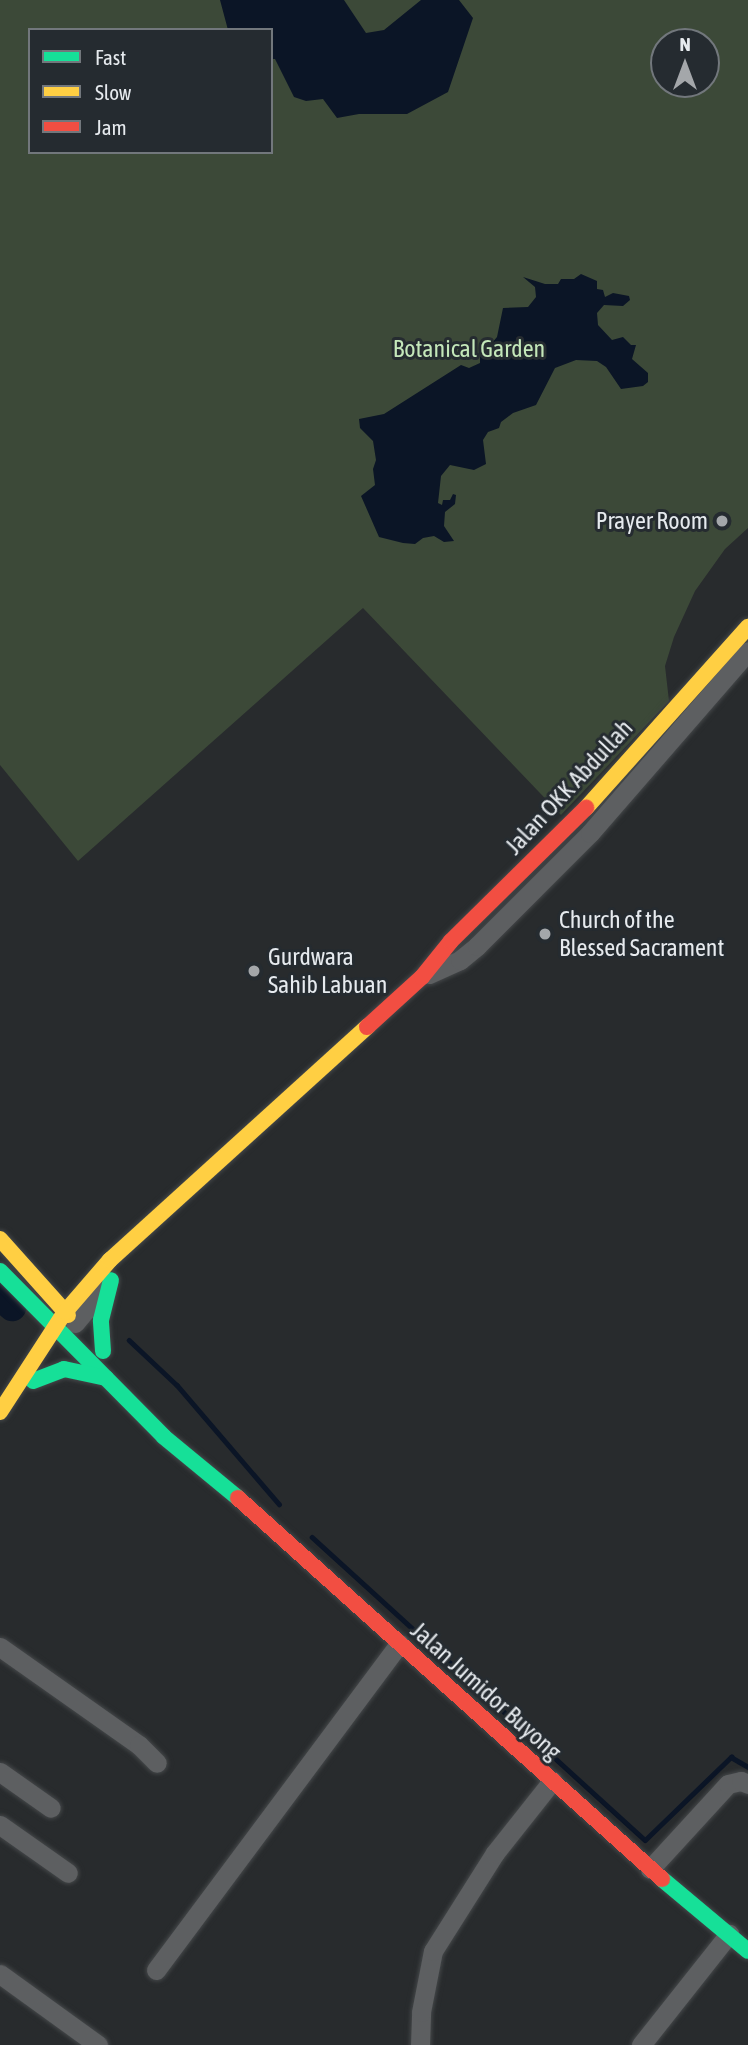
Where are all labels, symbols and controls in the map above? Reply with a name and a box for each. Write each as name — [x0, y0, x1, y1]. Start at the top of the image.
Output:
legend — [28, 28, 273, 154]
north arrow — [650, 28, 720, 98]
text: N — [679, 33, 691, 55]
text: Fast — [95, 45, 126, 69]
text: Slow — [95, 80, 131, 104]
text: Jam — [95, 115, 127, 139]
park label: Botanical Garden — [393, 335, 545, 363]
place label: Prayer Room — [596, 507, 708, 535]
marker: Prayer Room — [714, 513, 730, 529]
street label: Jalan OKK Abdullah — [499, 714, 639, 860]
place label: Church of the Blessed Sacrament — [559, 906, 724, 962]
marker: Church of the Blessed Sacrament — [537, 926, 553, 942]
place label: Gurdwara Sahib Labuan — [268, 943, 387, 999]
marker: Gurdwara Sahib Labuan — [246, 963, 262, 979]
street label: Jalan Jumidor Buyong — [405, 1616, 567, 1766]

